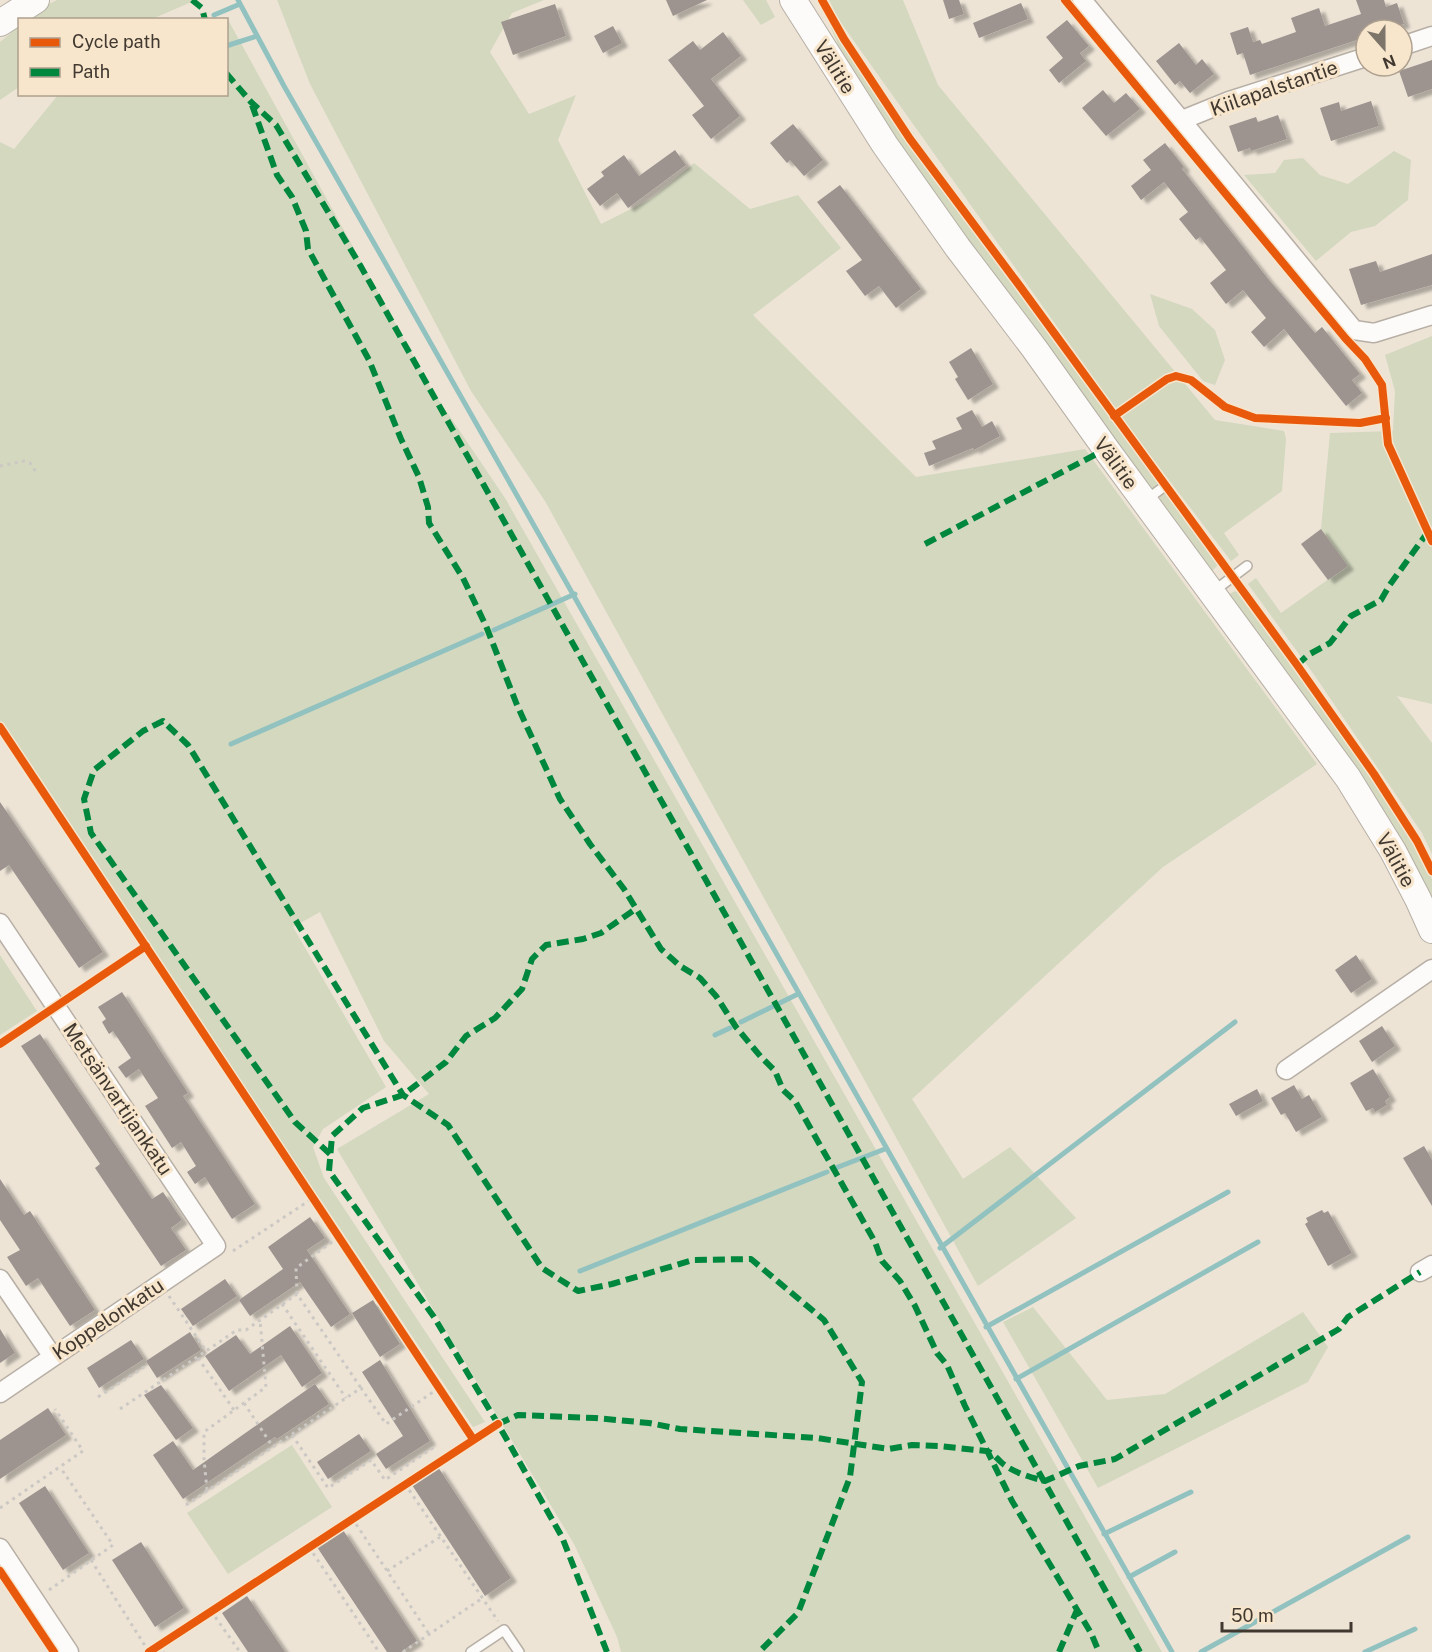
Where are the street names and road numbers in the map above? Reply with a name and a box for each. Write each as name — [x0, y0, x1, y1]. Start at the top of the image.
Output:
street label: Välitie — [809, 36, 861, 98]
street label: Kiilapalstantie — [1207, 55, 1341, 121]
street label: Välitie — [1089, 432, 1143, 494]
street label: Välitie — [1371, 829, 1421, 891]
street label: Metsänvartijankatu — [58, 1018, 178, 1180]
street label: Koppelonkatu — [48, 1273, 168, 1365]

